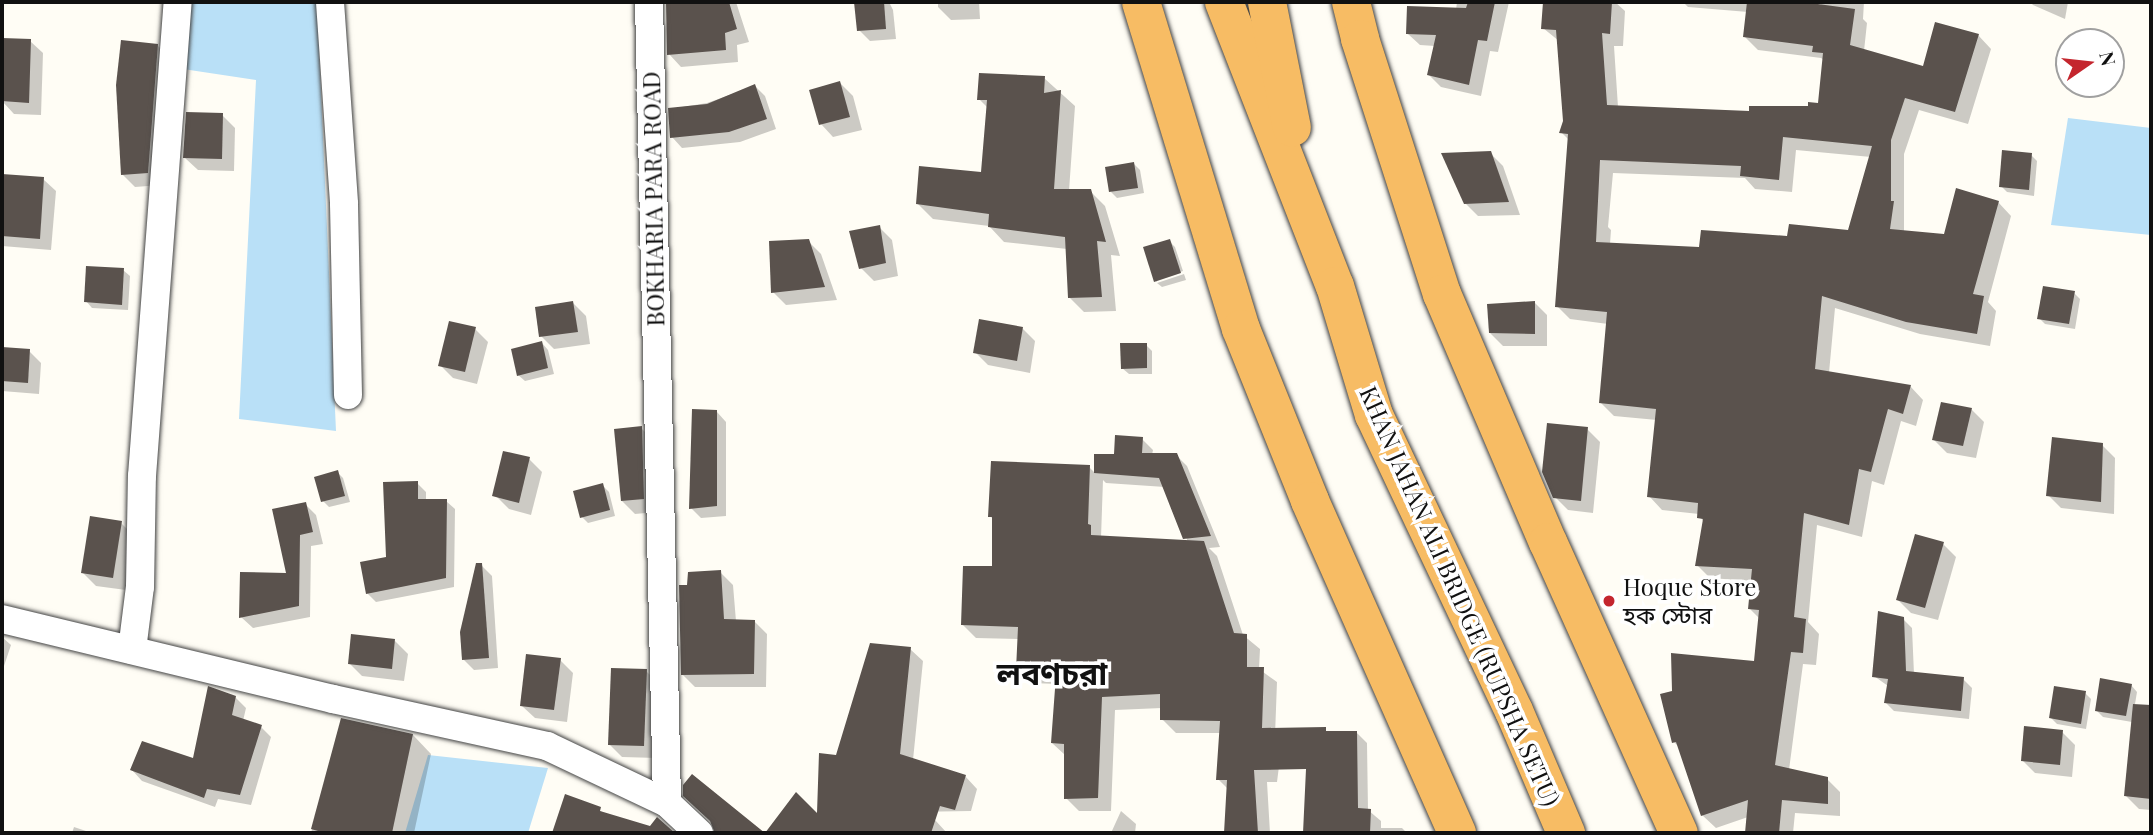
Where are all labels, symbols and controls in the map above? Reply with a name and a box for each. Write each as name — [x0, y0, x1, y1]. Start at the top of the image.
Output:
north arrow — [2055, 28, 2125, 98]
text: N — [2094, 49, 2123, 68]
street label: BOKHARIA PARA ROAD — [636, 71, 670, 327]
street label: KHAN JAHAN ALI BRIDGE (RUPSHA SETU) — [1354, 381, 1566, 811]
place label: Hoque Store হক স্টোর — [1623, 573, 1756, 629]
marker: Hoque Store হক স্টোর — [1601, 593, 1617, 609]
district label: লবণচরা — [997, 653, 1107, 691]

